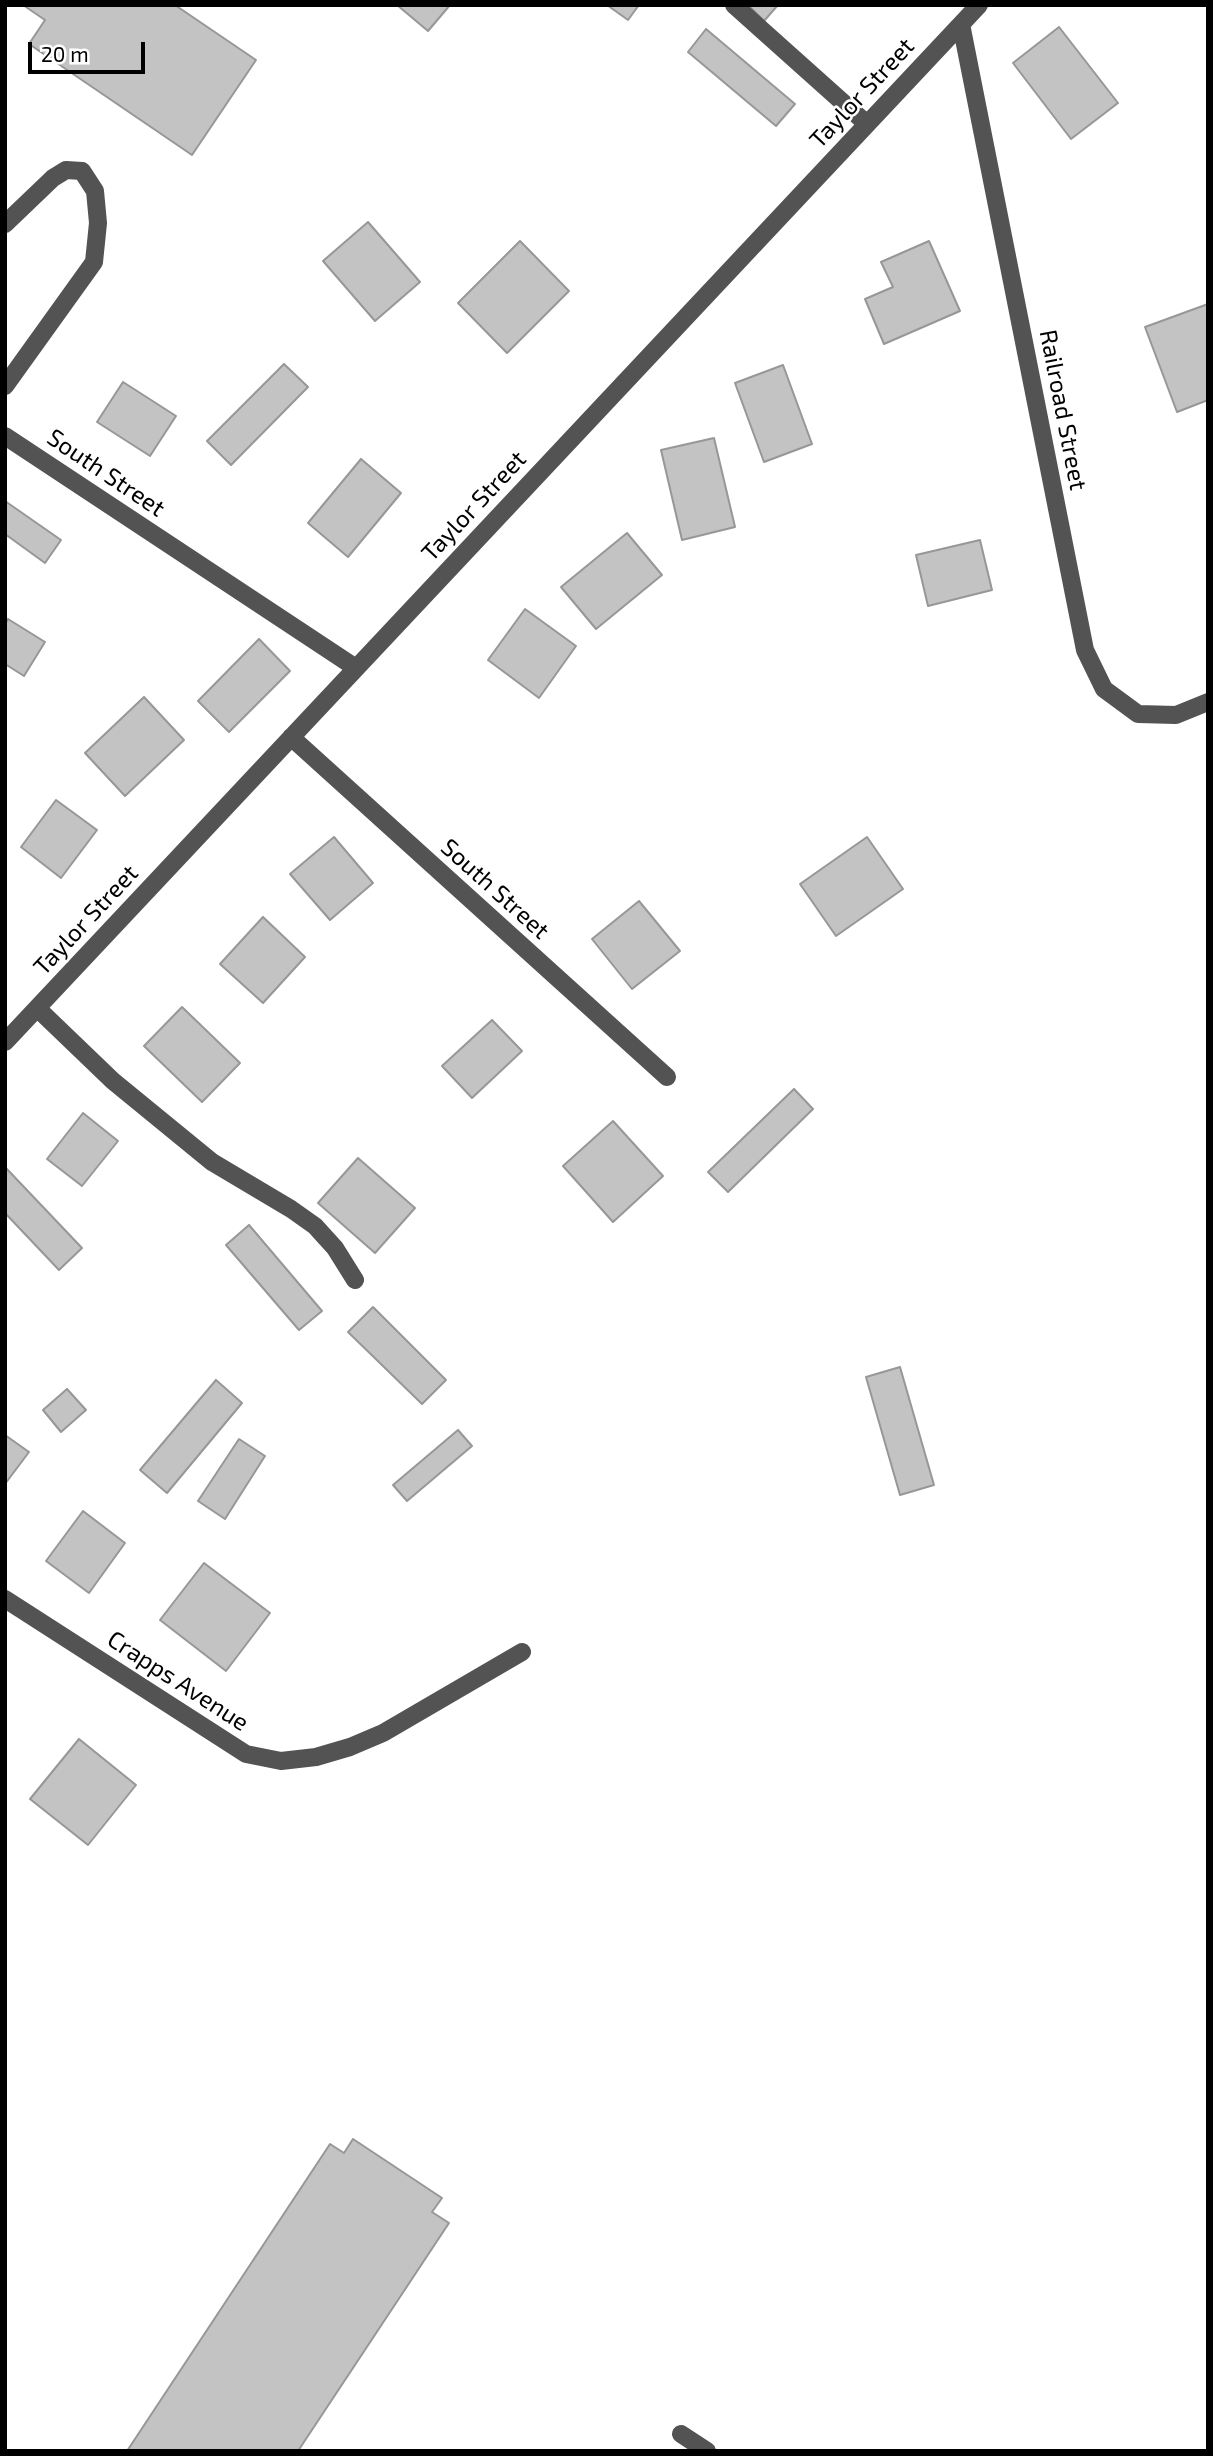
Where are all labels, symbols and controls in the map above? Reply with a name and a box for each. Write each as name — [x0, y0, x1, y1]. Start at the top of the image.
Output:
scale bar — [32, 28, 149, 72]
street label: Taylor Street — [804, 32, 920, 154]
text: 20 m — [41, 41, 89, 66]
street label: Railroad Street — [1033, 327, 1093, 493]
street label: South Street — [42, 423, 170, 523]
street label: Taylor Street — [416, 445, 532, 567]
street label: South Street — [435, 833, 555, 945]
street label: Taylor Street — [28, 859, 144, 981]
street label: Crapps Avenue — [102, 1625, 254, 1737]

